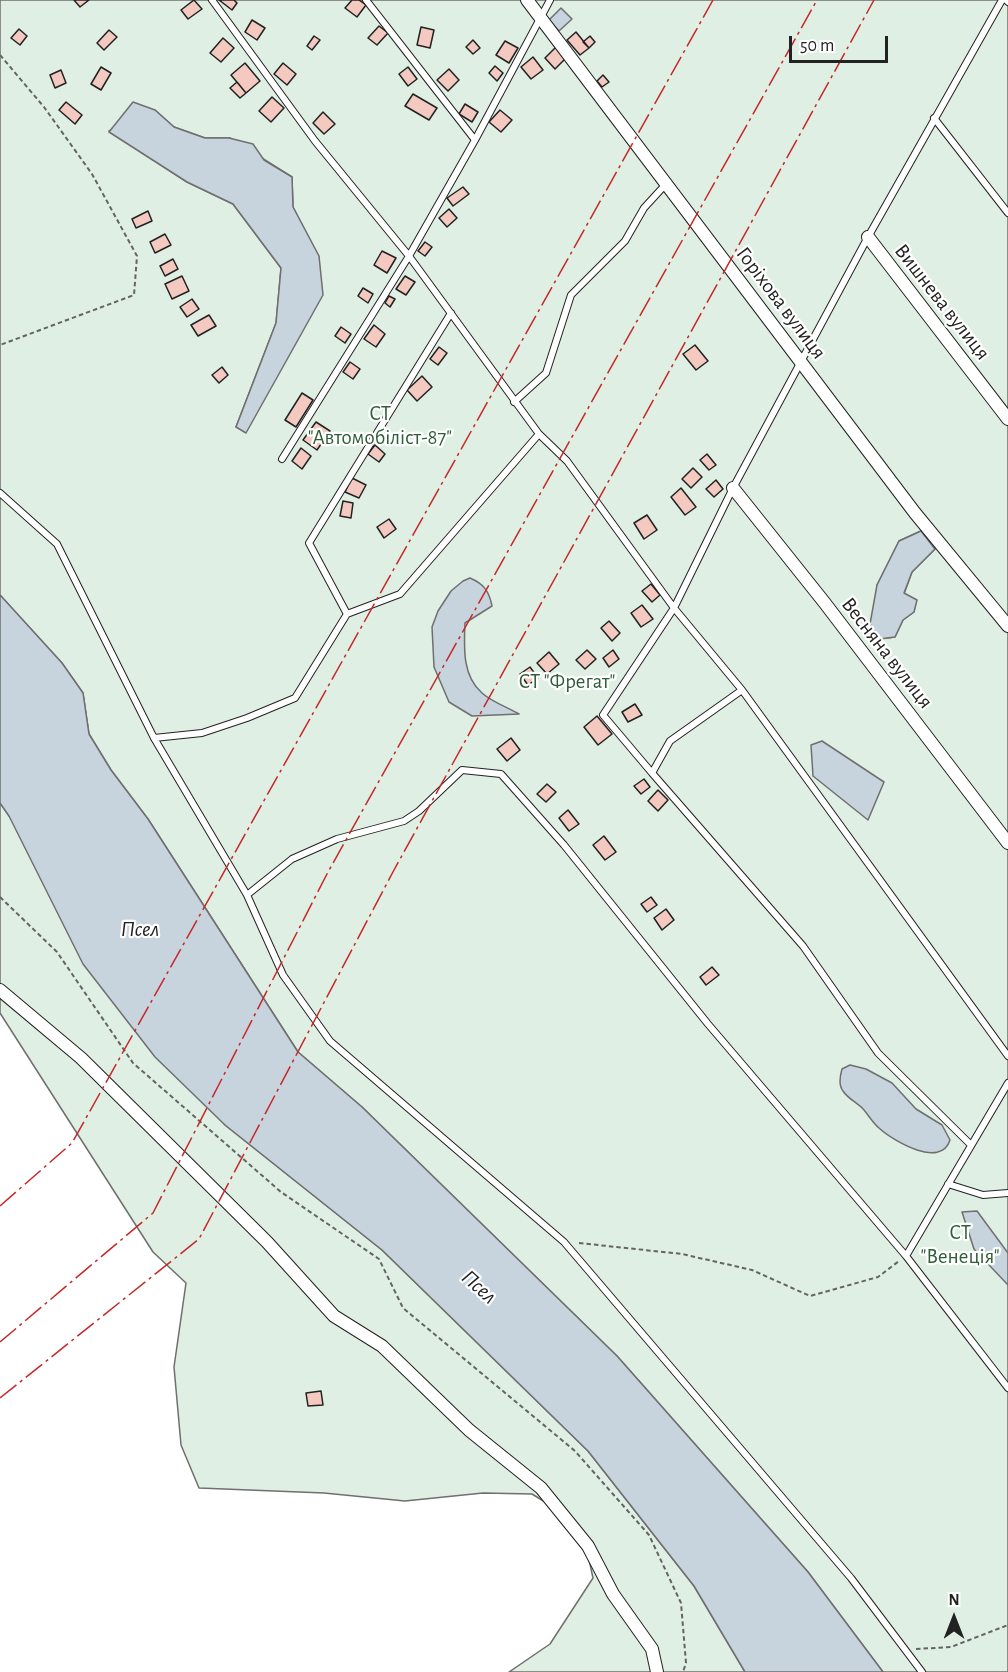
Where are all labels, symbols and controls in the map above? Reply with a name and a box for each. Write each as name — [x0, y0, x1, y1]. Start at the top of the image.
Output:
scale bar — [792, 24, 891, 62]
text: 50 m — [800, 37, 834, 55]
street label: Вишнева вулиця — [889, 239, 995, 365]
street label: Горіхова вулиця — [731, 242, 831, 364]
park label: СТ "Автомобiлiст-87" — [308, 401, 452, 451]
street label: Весняна вулиця — [836, 592, 938, 714]
park label: СТ "Фрегат" — [519, 669, 615, 695]
water label: Псел — [121, 916, 159, 942]
park label: СТ "Венеція" — [920, 1220, 1000, 1270]
water label: Псел — [456, 1264, 502, 1310]
north arrow — [924, 1588, 984, 1648]
text: N — [948, 1592, 960, 1608]

